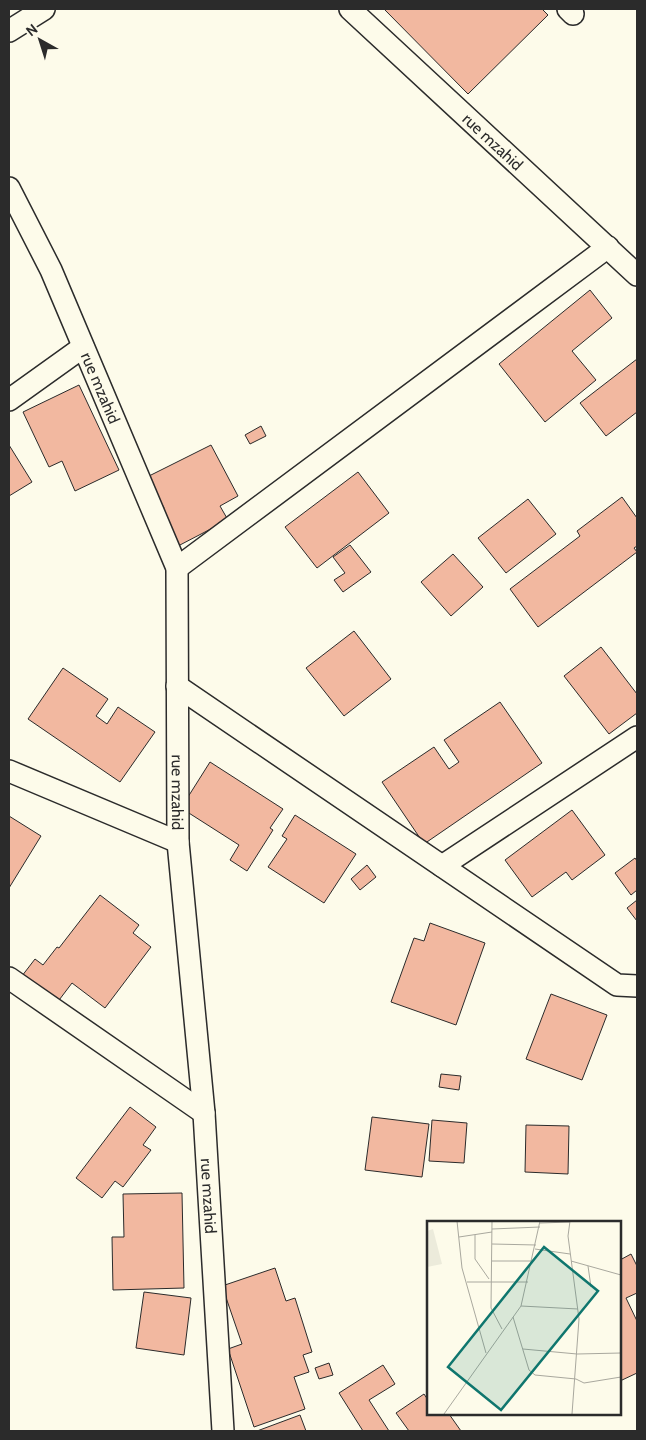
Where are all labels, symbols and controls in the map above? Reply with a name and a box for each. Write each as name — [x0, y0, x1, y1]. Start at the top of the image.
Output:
north arrow — [15, 15, 65, 65]
text: N — [22, 20, 41, 40]
street label: rue mzahid — [459, 109, 527, 175]
street label: rue mzahid — [77, 349, 124, 426]
street label: rue mzahid — [168, 755, 187, 830]
street label: rue mzahid — [197, 1158, 220, 1234]
inset map — [427, 1221, 621, 1415]

